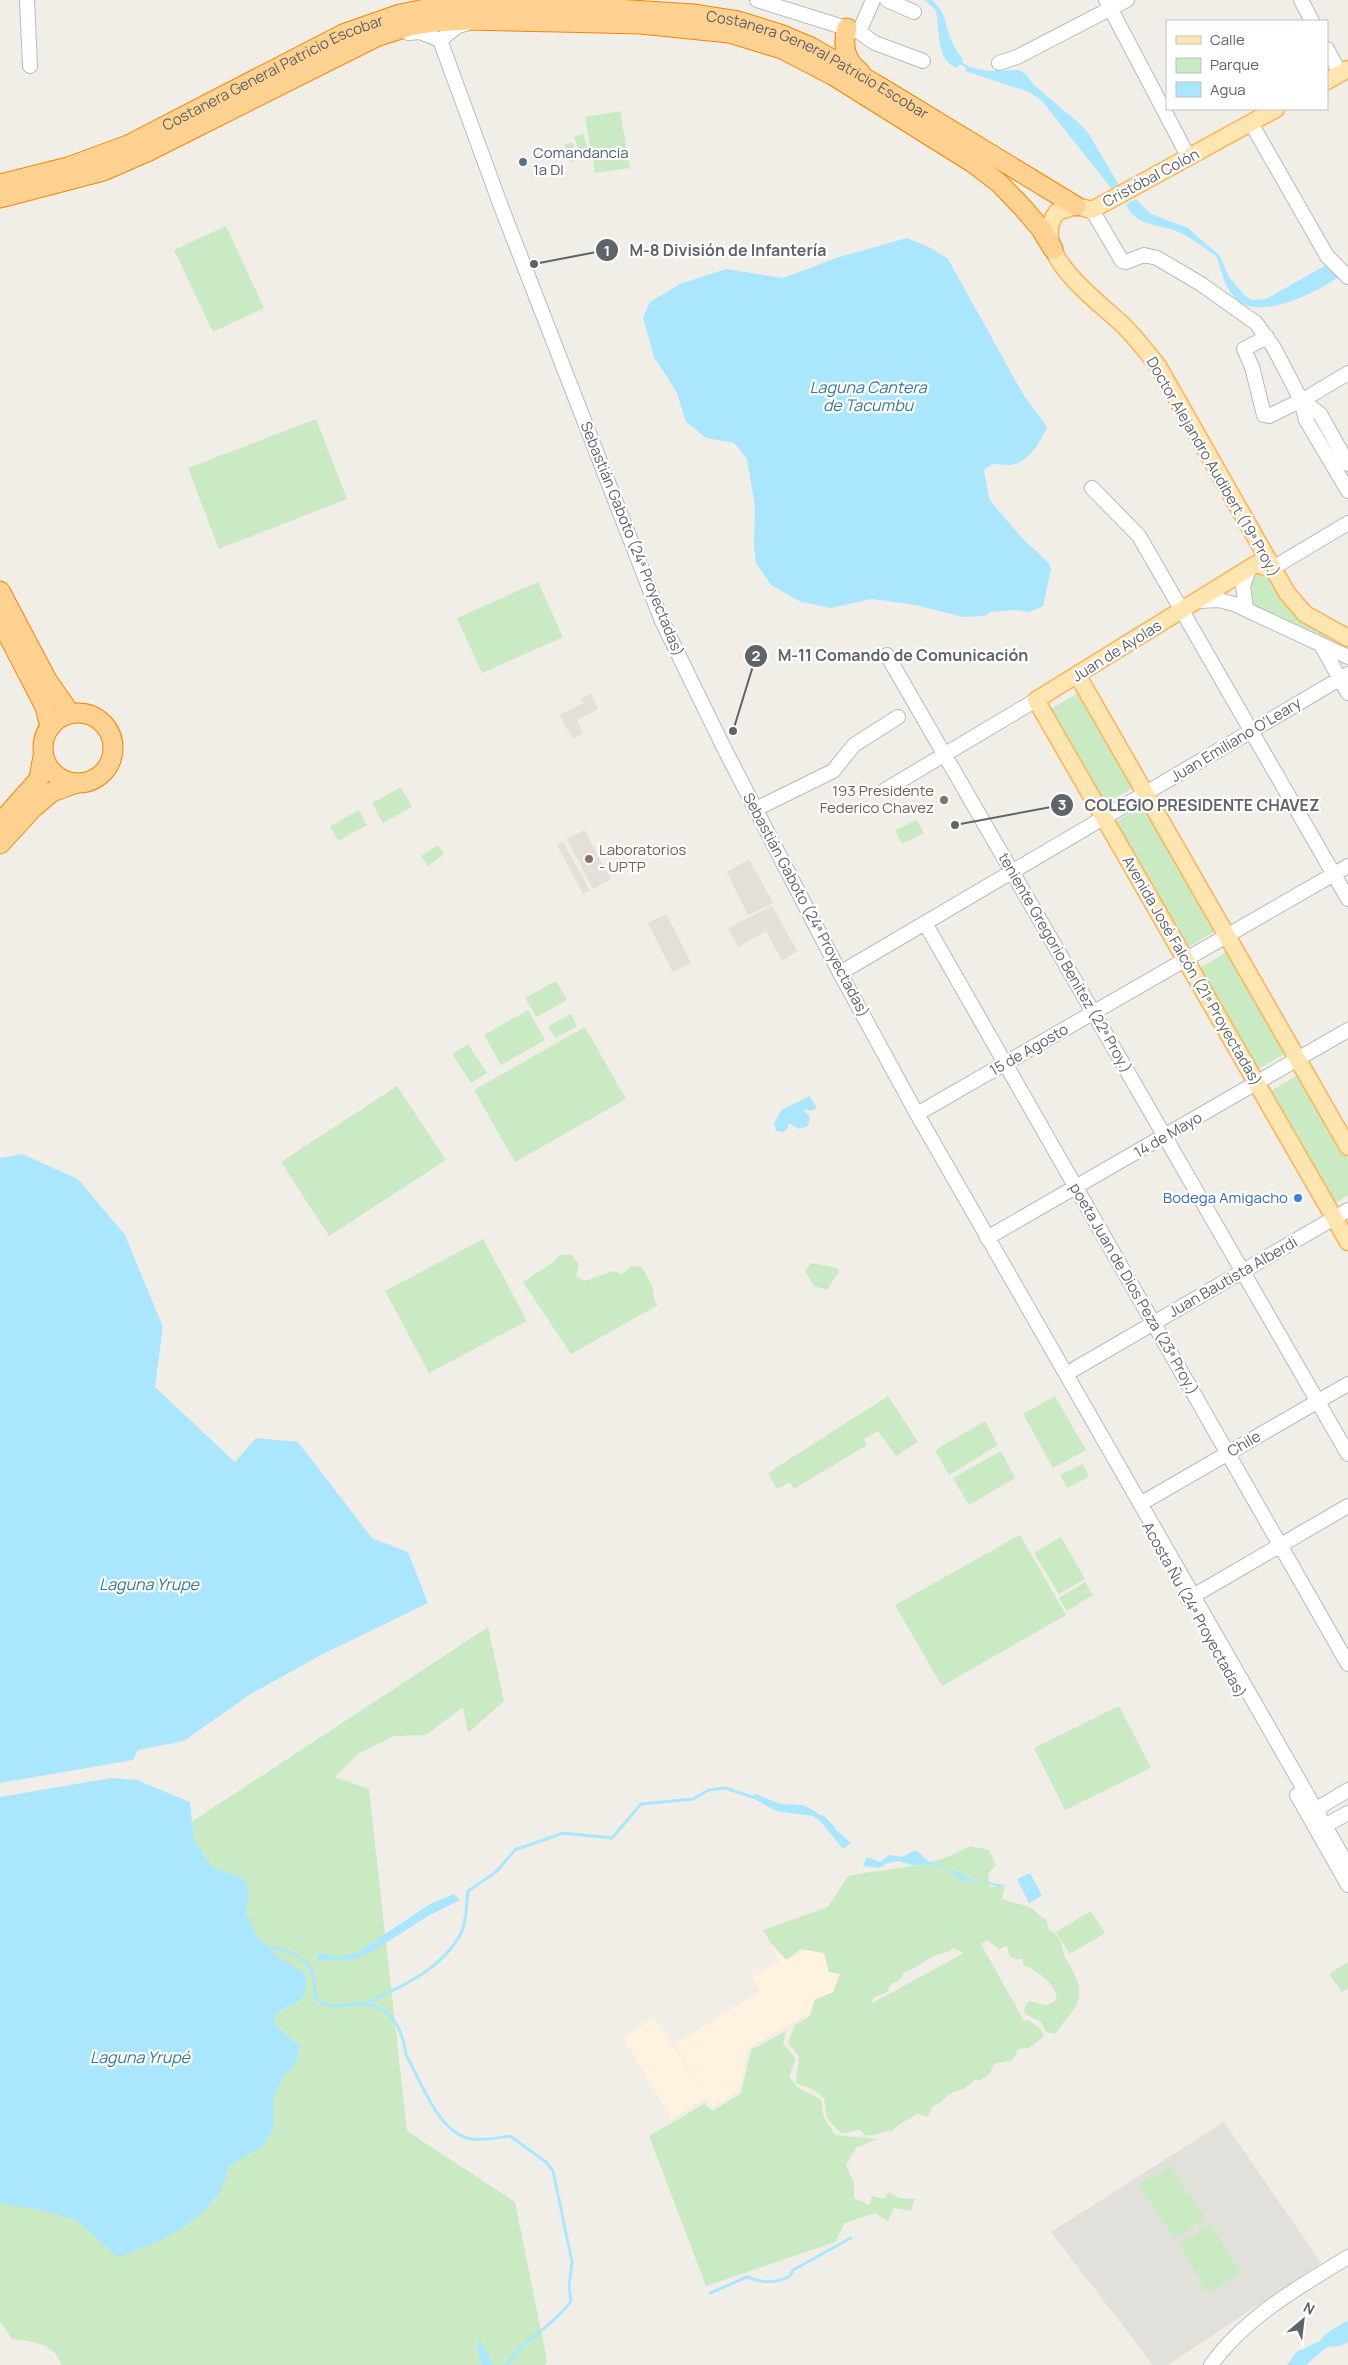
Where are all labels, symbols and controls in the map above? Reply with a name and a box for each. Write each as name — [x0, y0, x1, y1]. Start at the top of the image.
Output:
street label: Costanera General Patricio Escobar — [705, 5, 933, 124]
street label: Costanera General Patricio Escobar — [158, 9, 387, 136]
legend — [1166, 20, 1328, 110]
text: Calle — [1210, 29, 1245, 50]
text: Parque — [1210, 54, 1259, 75]
text: Agua — [1210, 79, 1246, 100]
place label: Comandancia 1a DI — [533, 142, 629, 180]
street label: Cristóbal Colón — [1099, 143, 1203, 212]
marker: Comandancia 1a DI — [517, 156, 529, 168]
callout: M-8 División de Infantería — [595, 235, 837, 266]
text: M-8 División de Infantería — [629, 239, 827, 261]
text: 1 — [604, 240, 610, 261]
street label: Doctor Alejandro Audibert (19ª Proy.) — [1142, 353, 1285, 581]
water label: Laguna Cantera de Tacumbu — [809, 376, 928, 416]
street label: Sebastián Gaboto (24ª Proyectadas) — [576, 418, 689, 659]
street label: Juan de Ayolas — [1068, 615, 1166, 686]
callout: M-11 Comando de Comunicación — [743, 640, 1039, 671]
text: M-11 Comando de Comunicación — [778, 644, 1028, 666]
text: 2 — [752, 645, 761, 666]
street label: Juan Emiliano O'Leary — [1167, 692, 1305, 787]
place label: 193 Presidente Federico Chavez — [820, 780, 934, 818]
street label: Sebastián Gaboto (24ª Proyectadas) — [738, 789, 875, 1021]
callout: COLEGIO PRESIDENTE CHAVEZ — [1050, 790, 1330, 821]
marker: 193 Presidente Federico Chavez — [938, 794, 950, 806]
text: 3 — [1058, 794, 1066, 815]
text: COLEGIO PRESIDENTE CHAVEZ — [1084, 794, 1320, 816]
place label: Laboratorios - UPTP — [599, 839, 686, 877]
street label: teniente Gregorio Benitez (22ª Proy.) — [994, 849, 1137, 1077]
street label: Avenida José Falcón (21ª Proyectadas) — [1118, 852, 1267, 1090]
marker: Laboratorios - UPTP — [583, 853, 595, 865]
street label: 15 de Agosto — [985, 1018, 1072, 1081]
street label: 14 de Mayo — [1130, 1107, 1206, 1162]
street label: poeta Juan de Dios Peza (23ª Proy.) — [1065, 1179, 1204, 1398]
place label: Bodega Amigacho — [1163, 1187, 1288, 1208]
marker: Bodega Amigacho — [1292, 1192, 1304, 1204]
street label: Juan Bautista Alberdi — [1164, 1231, 1301, 1322]
street label: Chile — [1223, 1426, 1265, 1462]
street label: Acosta Ñu (24ª Proyectadas) — [1137, 1518, 1252, 1701]
water label: Laguna Yrupe — [99, 1573, 201, 1595]
water label: Laguna Yrupé — [90, 2046, 192, 2068]
north arrow — [1278, 2295, 1328, 2345]
text: N — [1300, 2297, 1318, 2319]

